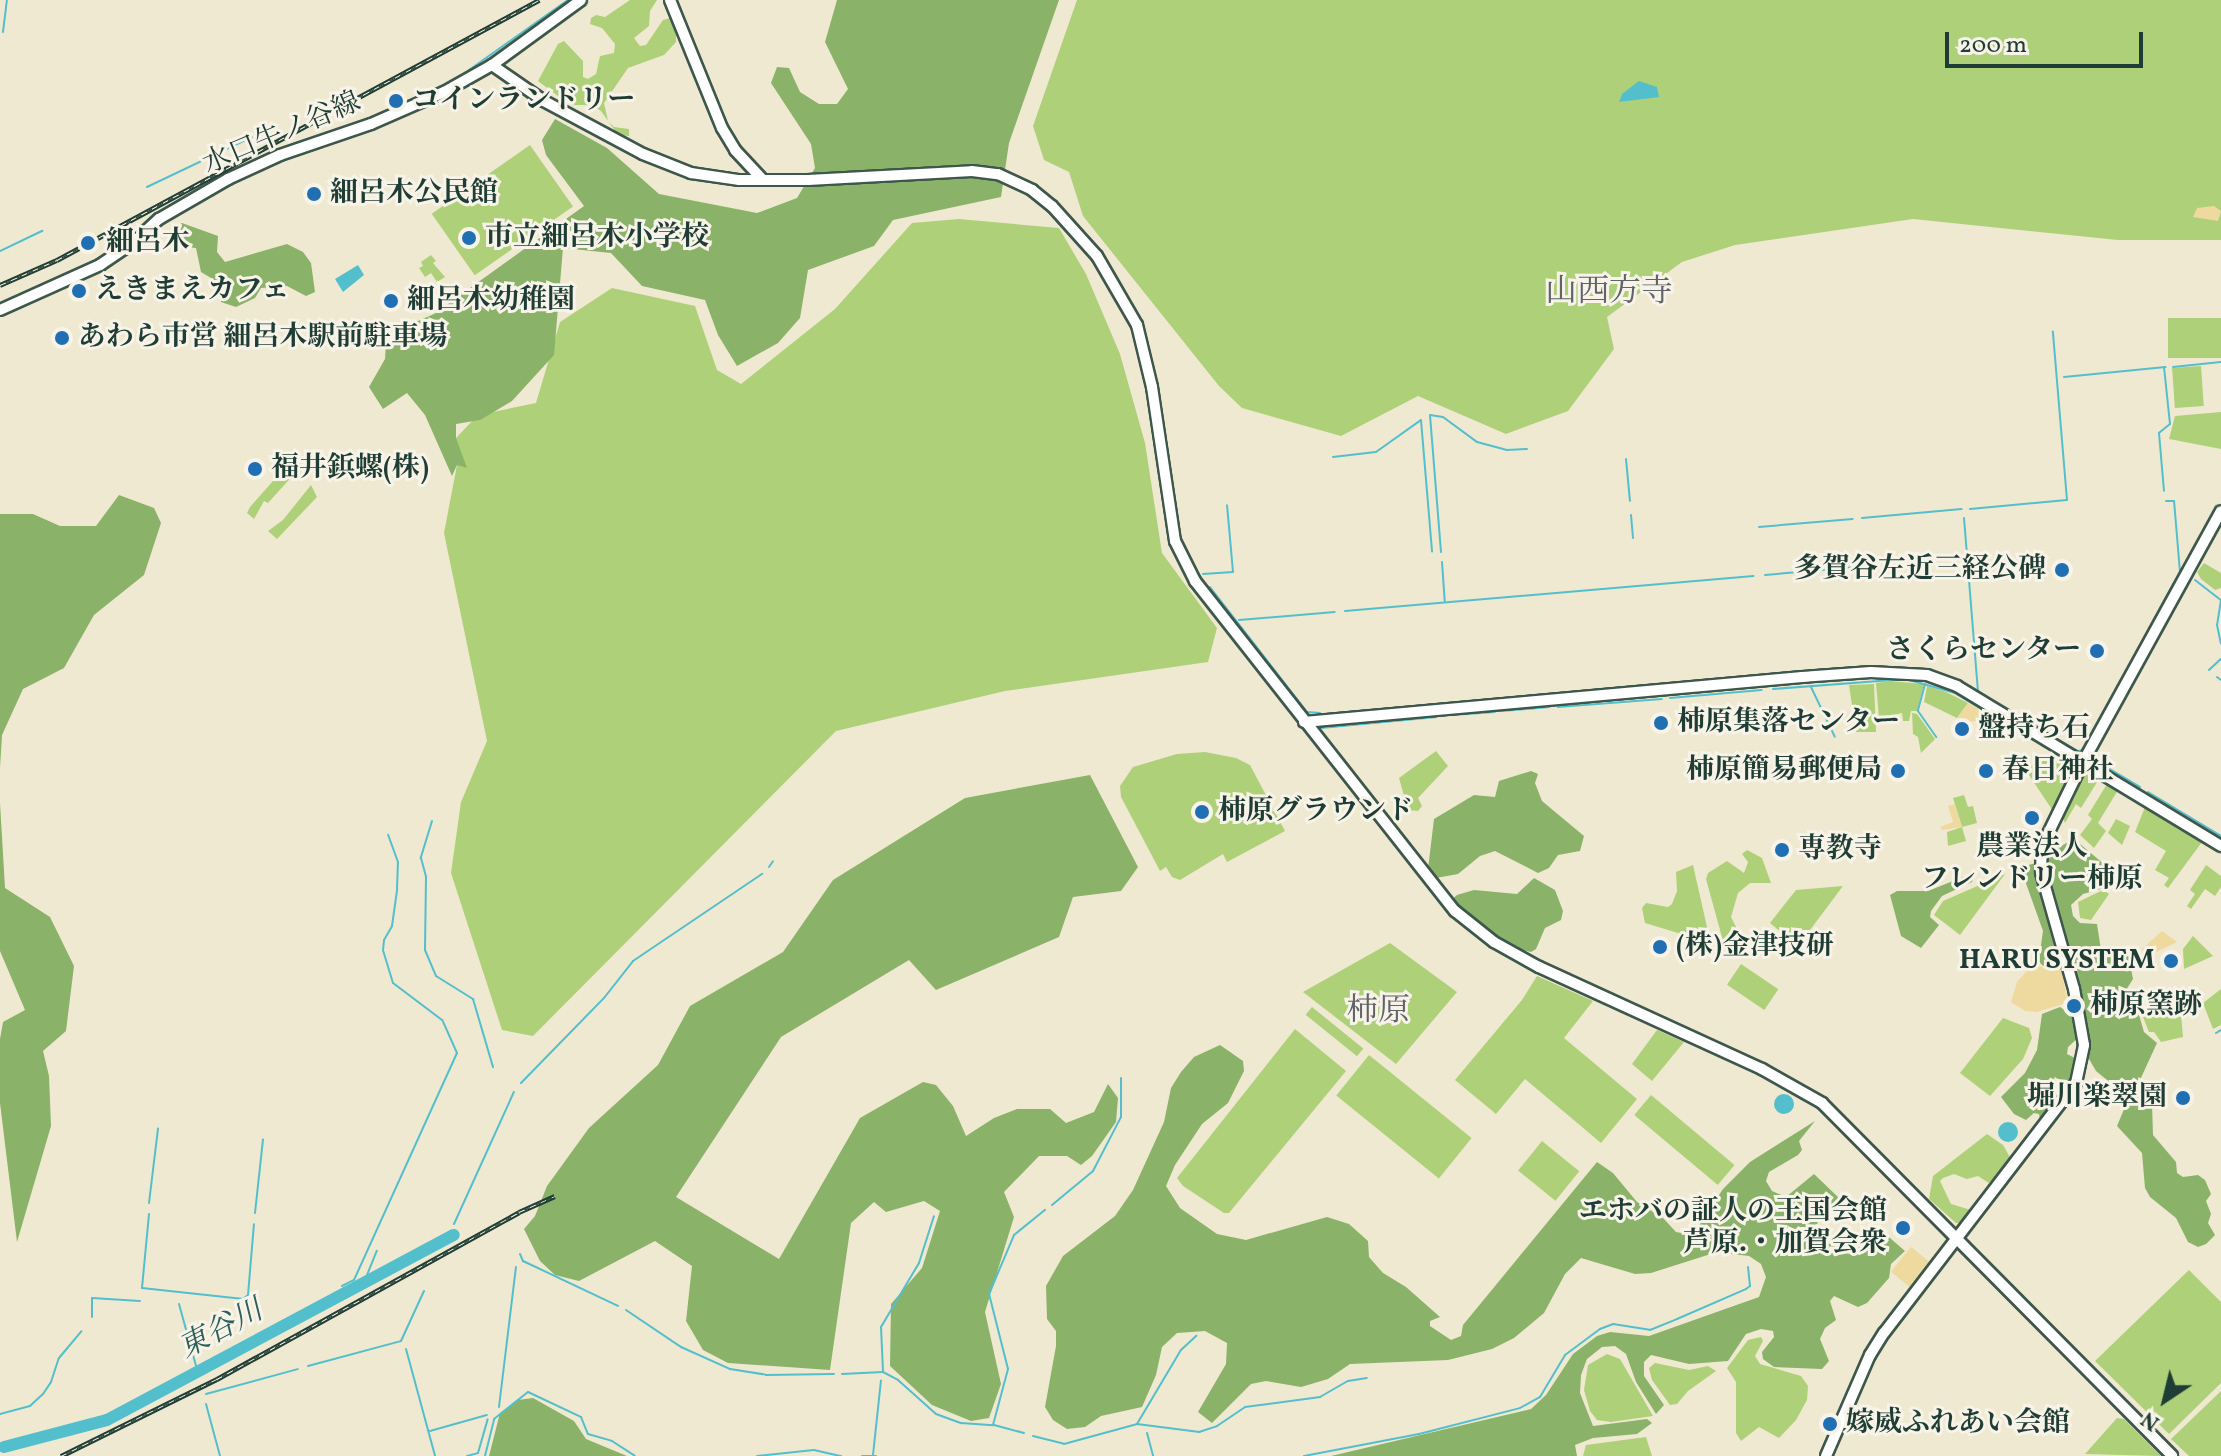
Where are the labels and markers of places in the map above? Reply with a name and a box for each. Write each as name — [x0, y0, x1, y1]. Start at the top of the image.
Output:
place label: コインランドリー — [412, 84, 636, 118]
marker: コインランドリー — [387, 92, 405, 110]
place label: 細呂木公民館 — [330, 177, 498, 211]
marker: 細呂木公民館 — [305, 185, 323, 203]
place label: 市立細呂木小学校 — [485, 221, 709, 255]
place label: 細呂木 — [106, 226, 190, 260]
marker: 市立細呂木小学校 — [460, 229, 478, 247]
marker: 細呂木 — [77, 232, 99, 254]
place label: えきまえカフェ — [95, 274, 291, 308]
marker: えきまえカフェ — [70, 282, 88, 300]
place label: 細呂木幼稚園 — [407, 284, 575, 318]
marker: 細呂木幼稚園 — [382, 292, 400, 310]
place label: あわら市営 細呂木駅前駐車場 — [78, 321, 448, 355]
marker: あわら市営 細呂木駅前駐車場 — [53, 329, 71, 347]
place label: 福井鋲螺(株) — [271, 452, 429, 486]
marker: 福井鋲螺(株) — [246, 460, 264, 478]
place label: 多賀谷左近三経公碑 — [1794, 553, 2046, 587]
marker: 多賀谷左近三経公碑 — [2053, 561, 2071, 579]
place label: さくらセンター — [1885, 634, 2081, 668]
marker: さくらセンター — [2088, 642, 2106, 660]
place label: 柿原集落センター — [1677, 706, 1901, 740]
place label: 盤持ち石 — [1978, 712, 2090, 746]
marker: 柿原集落センター — [1652, 714, 1670, 732]
marker: 盤持ち石 — [1953, 720, 1971, 738]
place label: 柿原簡易郵便局 — [1686, 754, 1882, 788]
place label: 春日神社 — [2002, 754, 2114, 788]
marker: 柿原簡易郵便局 — [1889, 762, 1907, 780]
marker: 春日神社 — [1977, 762, 1995, 780]
place label: 柿原グラウンド — [1218, 795, 1414, 829]
marker: 柿原グラウンド — [1193, 803, 1211, 821]
marker: 農業法人 フレンドリー柿原 — [2023, 809, 2041, 827]
place label: 農業法人 フレンドリー柿原 — [1920, 831, 2144, 897]
place label: 専教寺 — [1798, 833, 1882, 867]
marker: 専教寺 — [1773, 841, 1791, 859]
place label: (株)金津技研 — [1676, 930, 1834, 964]
marker: (株)金津技研 — [1651, 938, 1669, 956]
place label: HARU SYSTEM — [1959, 944, 2155, 978]
marker: HARU SYSTEM — [2162, 952, 2180, 970]
place label: 柿原窯跡 — [2090, 989, 2202, 1023]
marker: 柿原窯跡 — [2065, 997, 2083, 1015]
place label: 堀川楽翠園 — [2027, 1081, 2167, 1115]
marker: 堀川楽翠園 — [2174, 1089, 2192, 1107]
place label: エホバの証人の王国会館 芦原.・加賀会衆 — [1579, 1195, 1887, 1261]
marker: エホバの証人の王国会館 芦原.・加賀会衆 — [1894, 1219, 1912, 1237]
place label: 嫁威ふれあい会館 — [1846, 1407, 2070, 1441]
marker: 嫁威ふれあい会館 — [1821, 1415, 1839, 1433]

